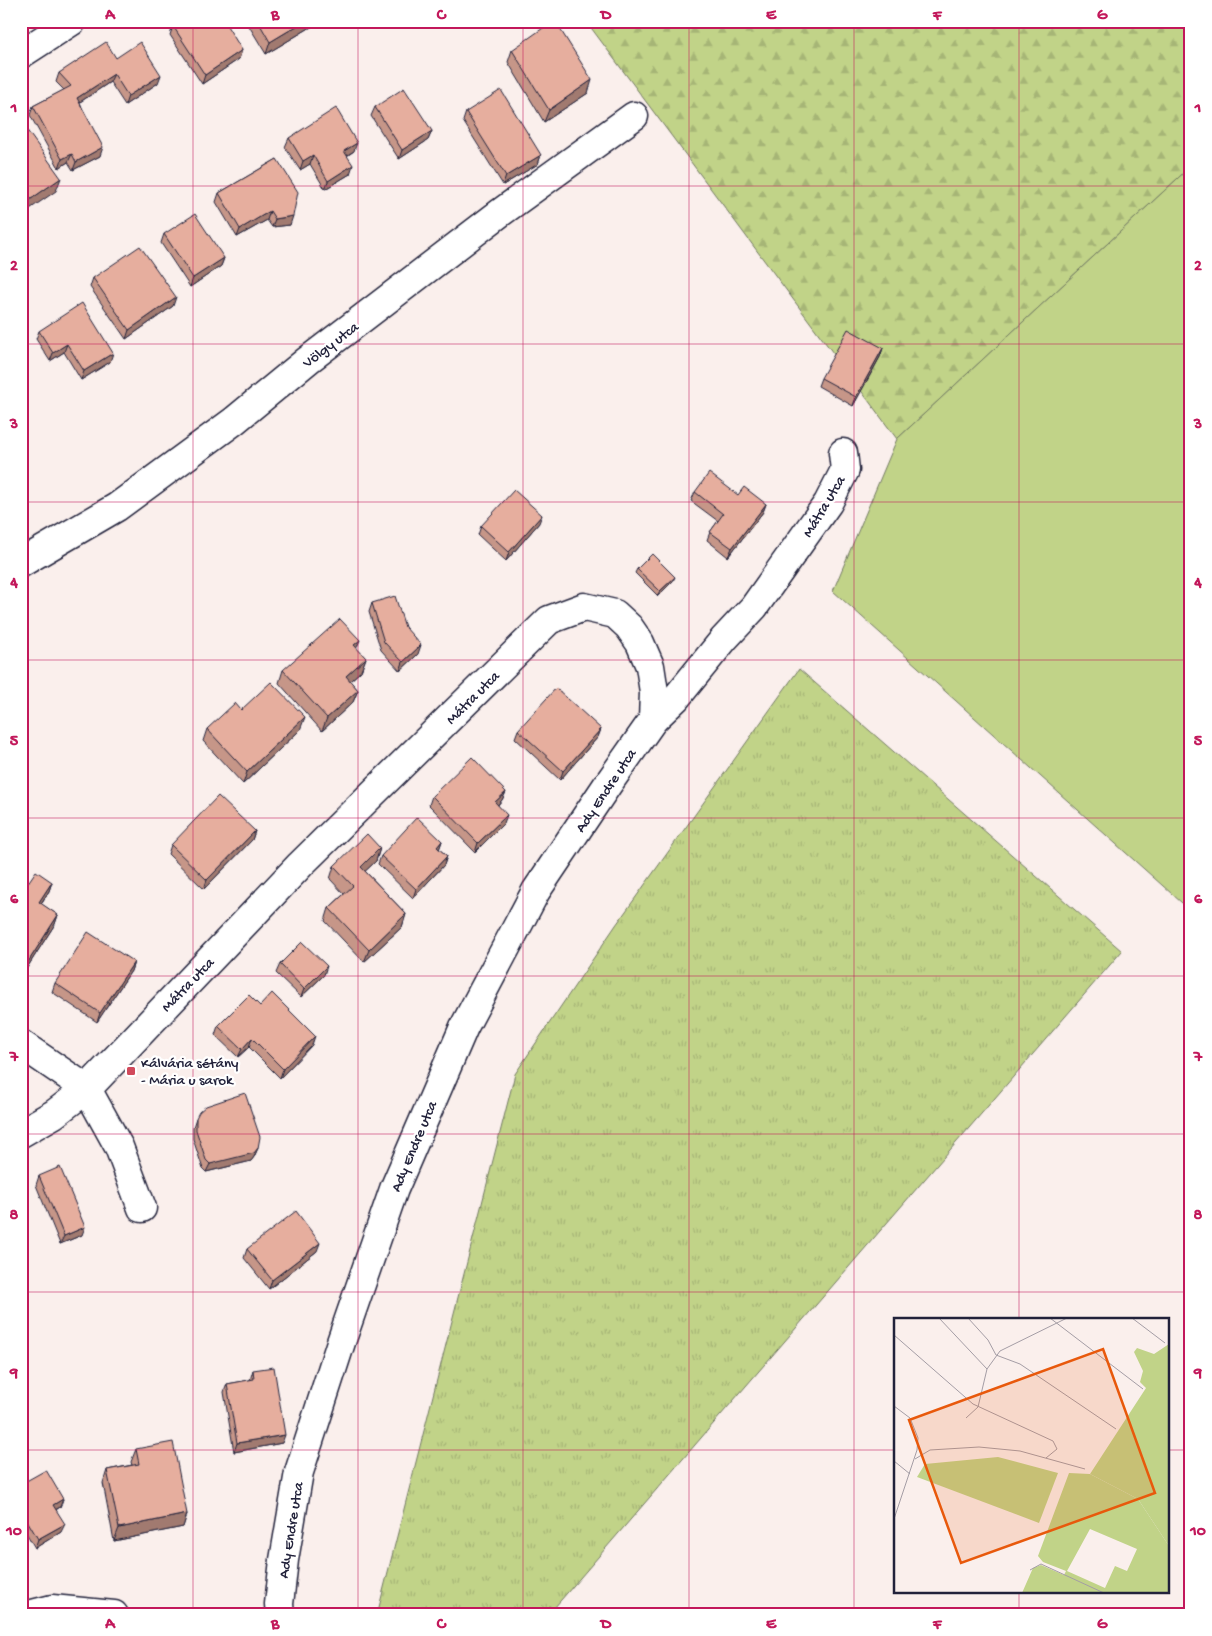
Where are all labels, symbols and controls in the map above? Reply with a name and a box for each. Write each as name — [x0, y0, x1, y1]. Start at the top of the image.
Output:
text: A — [104, 7, 116, 26]
text: B — [270, 7, 280, 26]
text: C — [436, 7, 447, 26]
text: D — [599, 7, 612, 26]
text: E — [766, 7, 777, 26]
text: F — [932, 7, 943, 26]
text: G — [1097, 7, 1108, 26]
text: 1 — [10, 100, 17, 119]
text: 1 — [1194, 100, 1201, 119]
text: 2 — [10, 258, 18, 277]
text: 2 — [1194, 258, 1202, 277]
street label: Völgy utca — [299, 318, 363, 373]
text: 3 — [9, 416, 18, 435]
text: 3 — [1193, 416, 1202, 435]
street label: Mátra utca — [799, 472, 850, 541]
text: 4 — [9, 575, 18, 594]
text: 4 — [1193, 575, 1202, 594]
street label: Mátra utca — [443, 667, 505, 729]
text: 5 — [10, 733, 19, 752]
text: 5 — [1194, 733, 1203, 752]
street label: Ady Endre utca — [572, 745, 642, 836]
text: 6 — [10, 891, 19, 910]
text: 6 — [1194, 891, 1203, 910]
street label: Mátra utca — [158, 954, 219, 1016]
text: 7 — [9, 1049, 19, 1068]
text: 7 — [1193, 1049, 1203, 1068]
place label: Kálvária sétány - Mária u sarok — [141, 1055, 239, 1090]
marker: Kálvária sétány - Mária u sarok — [125, 1065, 137, 1077]
street label: Ady Endre utca — [388, 1098, 442, 1195]
text: 8 — [10, 1207, 19, 1226]
text: 8 — [1194, 1207, 1203, 1226]
inset map — [894, 1318, 1170, 1594]
text: 9 — [9, 1365, 18, 1384]
text: 9 — [1193, 1365, 1202, 1384]
street label: Ady Endre utca — [275, 1480, 309, 1580]
text: 10 — [5, 1523, 22, 1542]
text: 10 — [1189, 1523, 1206, 1542]
text: A — [104, 1616, 116, 1635]
text: B — [270, 1616, 280, 1635]
text: C — [436, 1616, 447, 1635]
text: D — [599, 1616, 612, 1635]
text: E — [766, 1616, 777, 1635]
text: F — [932, 1616, 943, 1635]
text: G — [1097, 1616, 1108, 1635]

